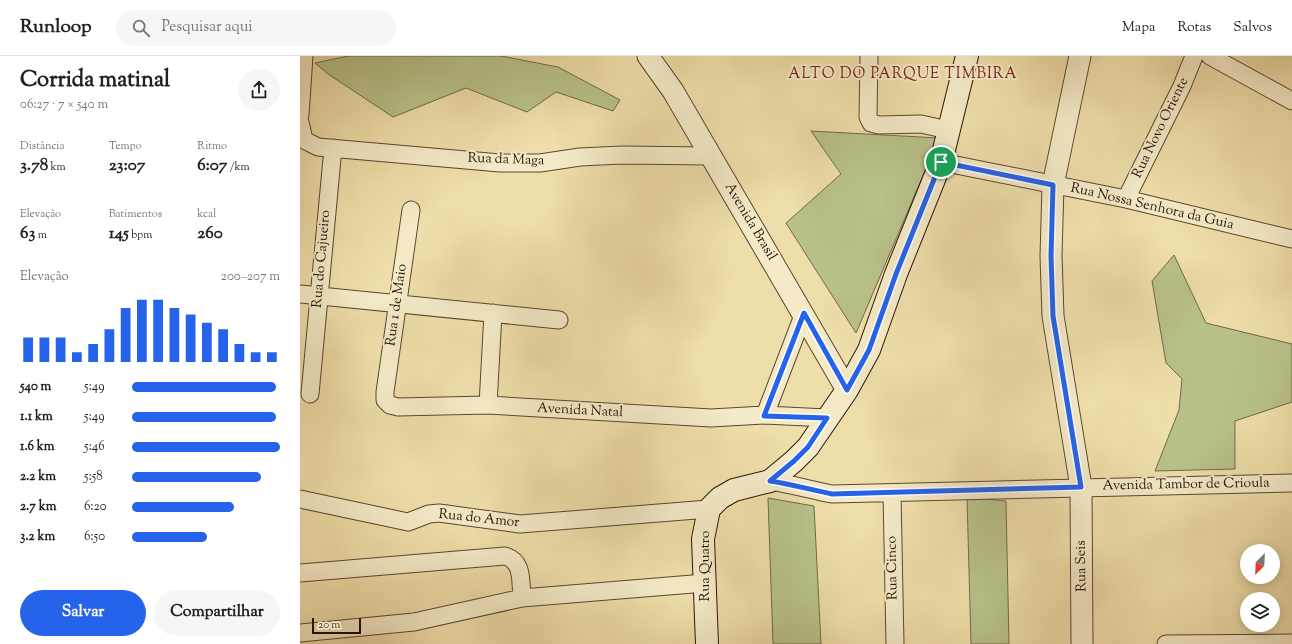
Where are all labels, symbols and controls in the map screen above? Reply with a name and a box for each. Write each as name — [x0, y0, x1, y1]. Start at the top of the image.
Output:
search box — [116, 10, 396, 46]
text: Runloop — [20, 14, 92, 41]
icon: search — [130, 17, 152, 39]
text: Pesquisar aqui — [162, 17, 253, 38]
text: Mapa — [1122, 18, 1155, 38]
text: Rotas — [1177, 18, 1211, 38]
text: Salvos — [1233, 18, 1272, 38]
district label: ALTO DO PARQUE TIMBIRA — [788, 64, 1018, 85]
text: Corrida matinal — [20, 65, 170, 97]
button: share — [238, 69, 280, 111]
street label: Rua Novo Oriente — [1128, 74, 1194, 182]
text: 06:27 · 7 × 540 m — [20, 96, 108, 114]
text: Distância — [20, 138, 65, 154]
text: Tempo — [109, 138, 142, 154]
text: Ritmo — [197, 138, 227, 154]
pin — [924, 145, 958, 179]
street label: Rua da Maga — [467, 149, 545, 171]
icon: arrive — [930, 151, 952, 173]
text: 3.78 — [20, 154, 48, 178]
text: 23:07 — [109, 154, 145, 178]
text: 6:07 — [197, 154, 227, 178]
text: km — [48, 159, 66, 175]
text: /km — [227, 159, 250, 175]
street label: Rua Nossa Senhora da Guia — [1068, 178, 1236, 236]
street label: Avenida Brasil — [719, 179, 781, 265]
text: Elevação — [20, 206, 61, 222]
text: Batimentos — [109, 206, 162, 222]
text: kcal — [197, 206, 216, 222]
street label: Rua do Cajueiro — [308, 209, 336, 309]
text: 63 — [20, 222, 35, 246]
text: 145 — [109, 222, 129, 246]
text: 260 — [197, 222, 223, 246]
text: m — [35, 227, 47, 243]
text: bpm — [129, 227, 152, 243]
street label: Rua 1 de Maio — [381, 262, 413, 348]
text: Elevação — [20, 268, 69, 286]
text: 200–207 m — [221, 268, 280, 286]
text: 540 m — [20, 378, 51, 396]
text: 5:49 — [84, 378, 105, 396]
street label: Avenida Natal — [536, 399, 624, 423]
text: 1.1 km — [20, 408, 53, 426]
text: 5:49 — [84, 408, 105, 426]
text: 1.6 km — [20, 438, 55, 456]
text: 5:46 — [84, 438, 105, 456]
text: 2.2 km — [20, 468, 56, 486]
text: 5:58 — [84, 468, 103, 486]
street label: Avenida Tambor de Crioula — [1102, 474, 1270, 496]
text: 2.7 km — [20, 498, 56, 516]
text: 6:20 — [84, 498, 107, 516]
street label: Rua do Amor — [438, 505, 521, 533]
text: 3.2 km — [20, 528, 55, 546]
text: 6:50 — [84, 528, 105, 546]
street label: Rua Quatro — [696, 530, 716, 601]
street label: Rua Cinco — [882, 535, 904, 600]
street label: Rua Seis — [1072, 540, 1092, 592]
north arrow — [1240, 544, 1280, 584]
map controls — [1240, 544, 1280, 632]
button: Salvar — [20, 590, 146, 636]
button: Compartilhar — [154, 590, 280, 636]
button: layers — [1240, 592, 1280, 632]
scale bar — [312, 616, 361, 635]
text: 20 m — [318, 617, 340, 633]

